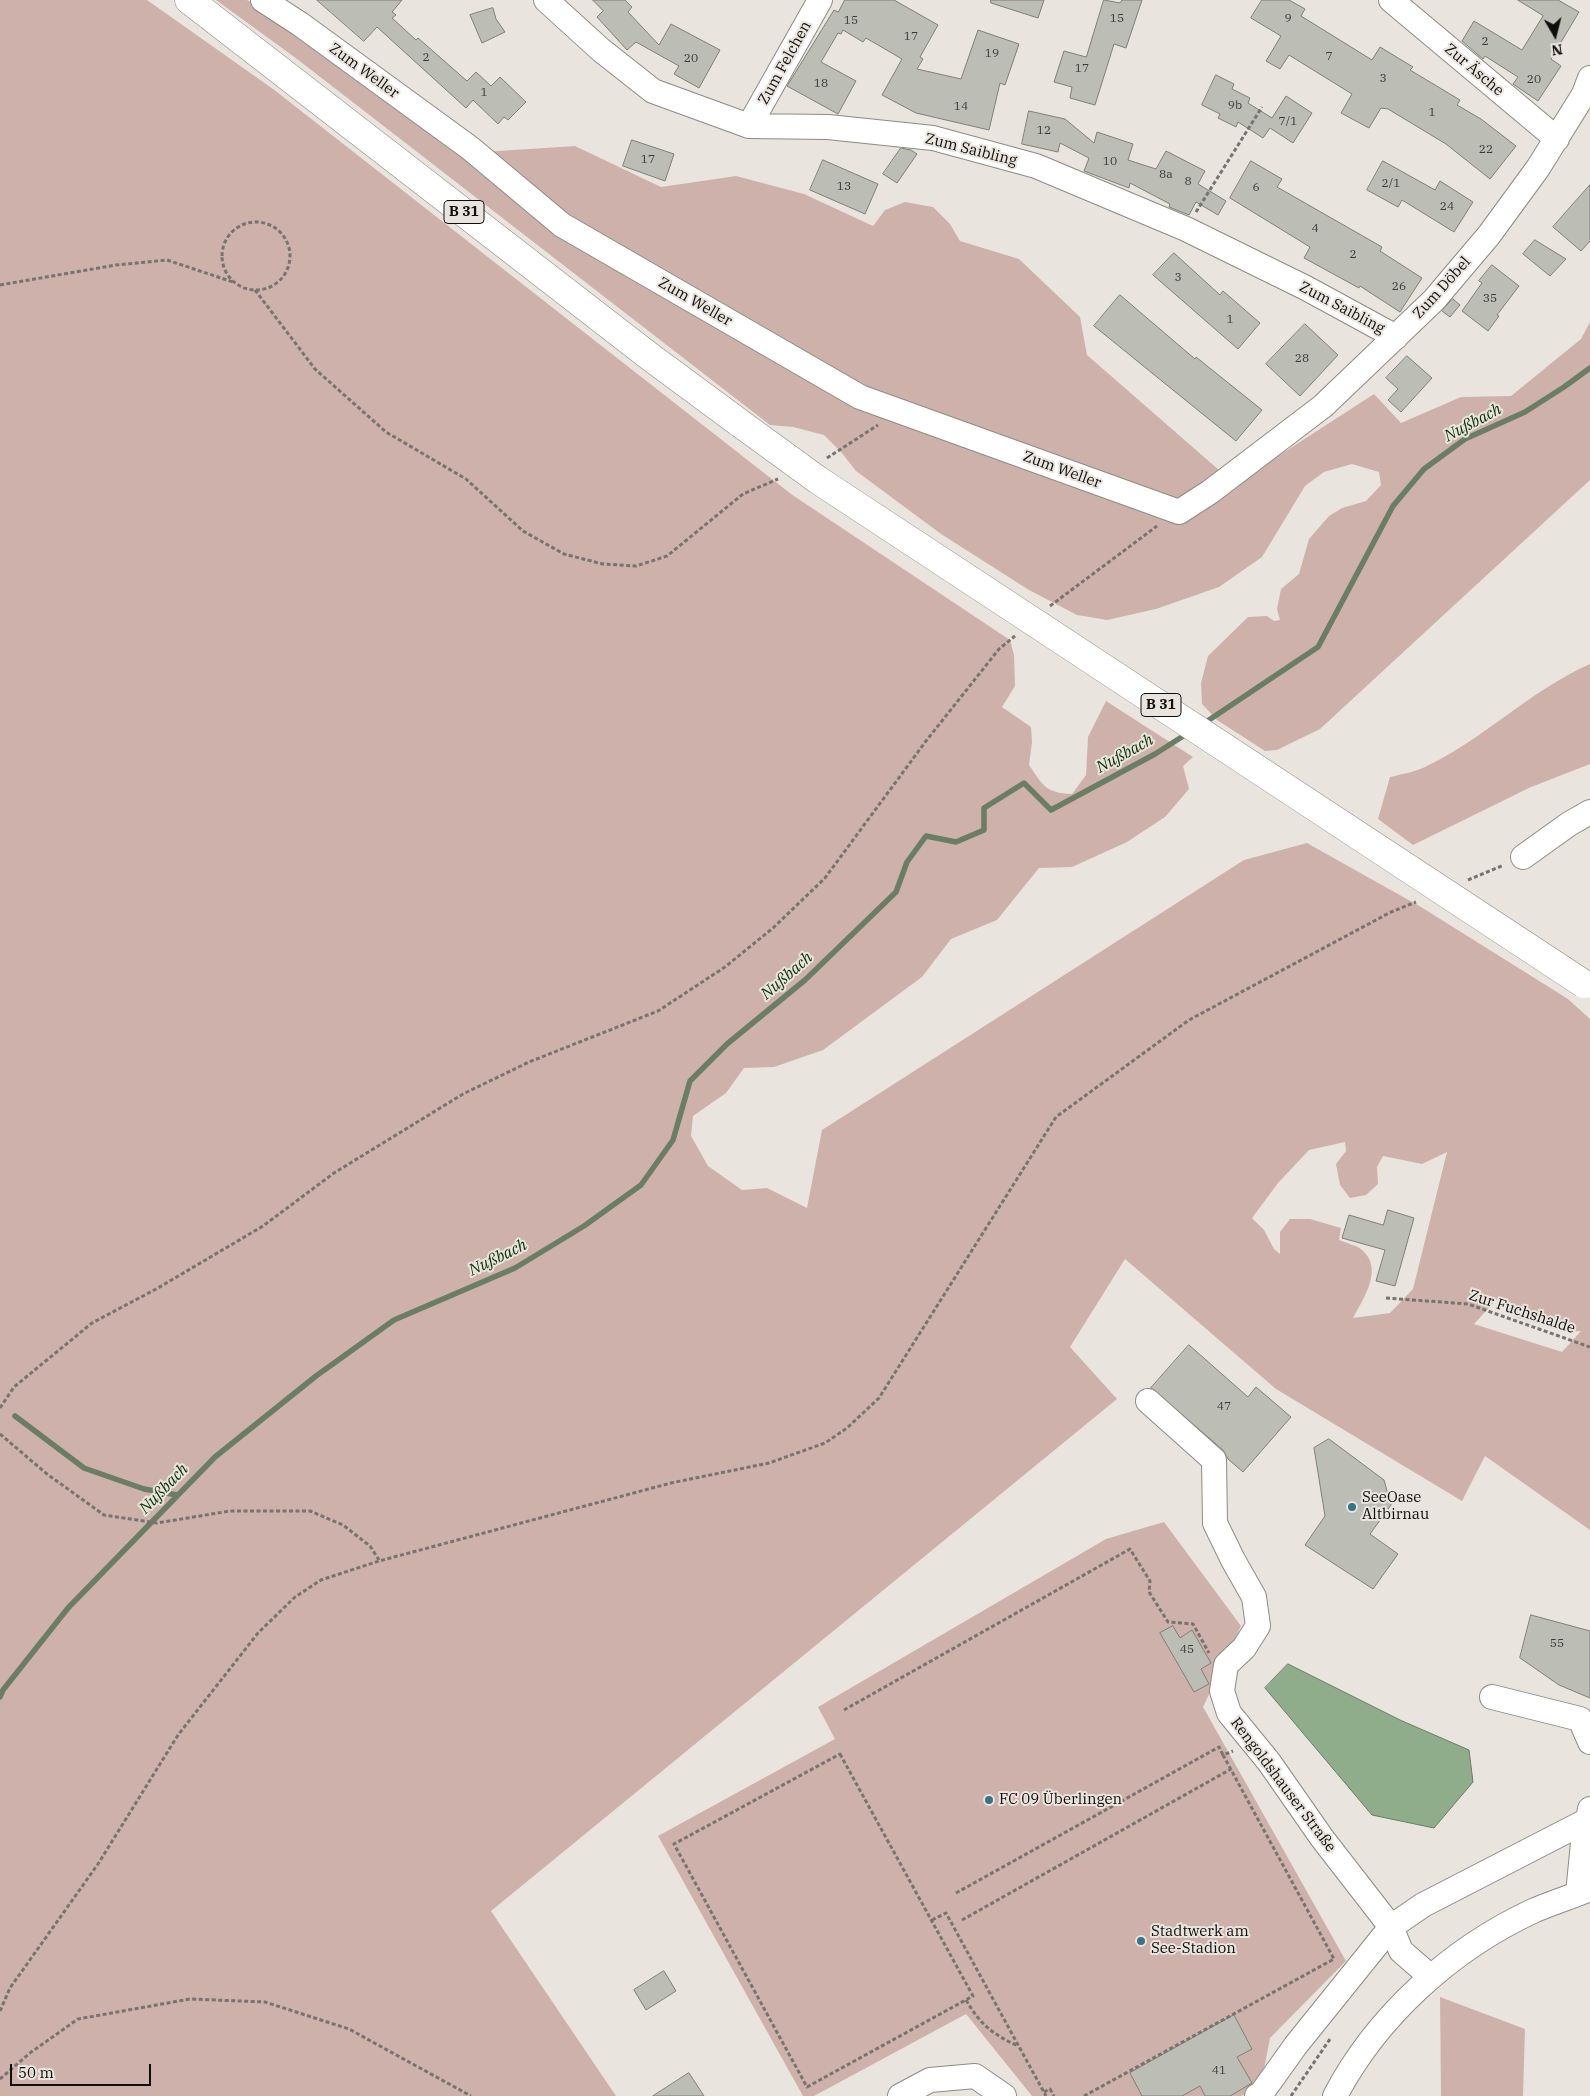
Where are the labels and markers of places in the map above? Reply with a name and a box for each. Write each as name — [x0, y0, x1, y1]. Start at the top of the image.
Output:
place label: SeeOase Altbirnau — [1362, 1489, 1429, 1524]
marker: SeeOase Altbirnau — [1346, 1501, 1358, 1513]
place label: FC 09 Überlingen — [999, 1791, 1122, 1809]
marker: FC 09 Überlingen — [983, 1794, 995, 1806]
place label: Stadtwerk am See-Stadion — [1151, 1923, 1249, 1958]
marker: Stadtwerk am See-Stadion — [1135, 1935, 1147, 1947]

